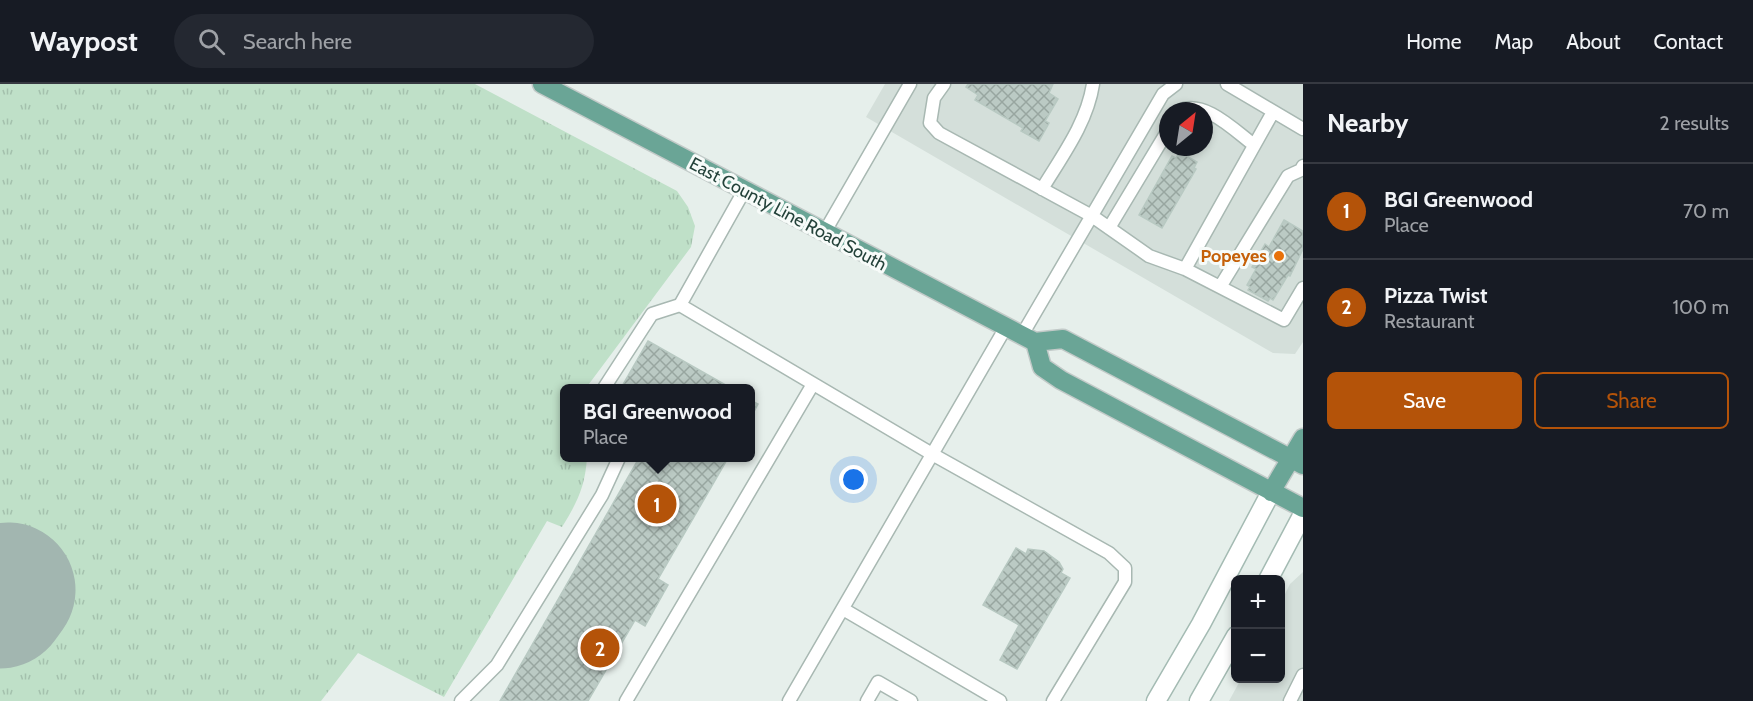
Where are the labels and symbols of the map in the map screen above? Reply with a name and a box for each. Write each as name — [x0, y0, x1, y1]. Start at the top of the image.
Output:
north arrow — [1159, 102, 1213, 156]
street label: East County Line Road South — [686, 153, 890, 275]
place label: Popeyes — [1200, 245, 1267, 267]
marker: Popeyes — [1272, 249, 1286, 263]
your location — [839, 465, 868, 494]
pin: 1 — [638, 482, 676, 526]
pin: 2 — [580, 626, 620, 670]

